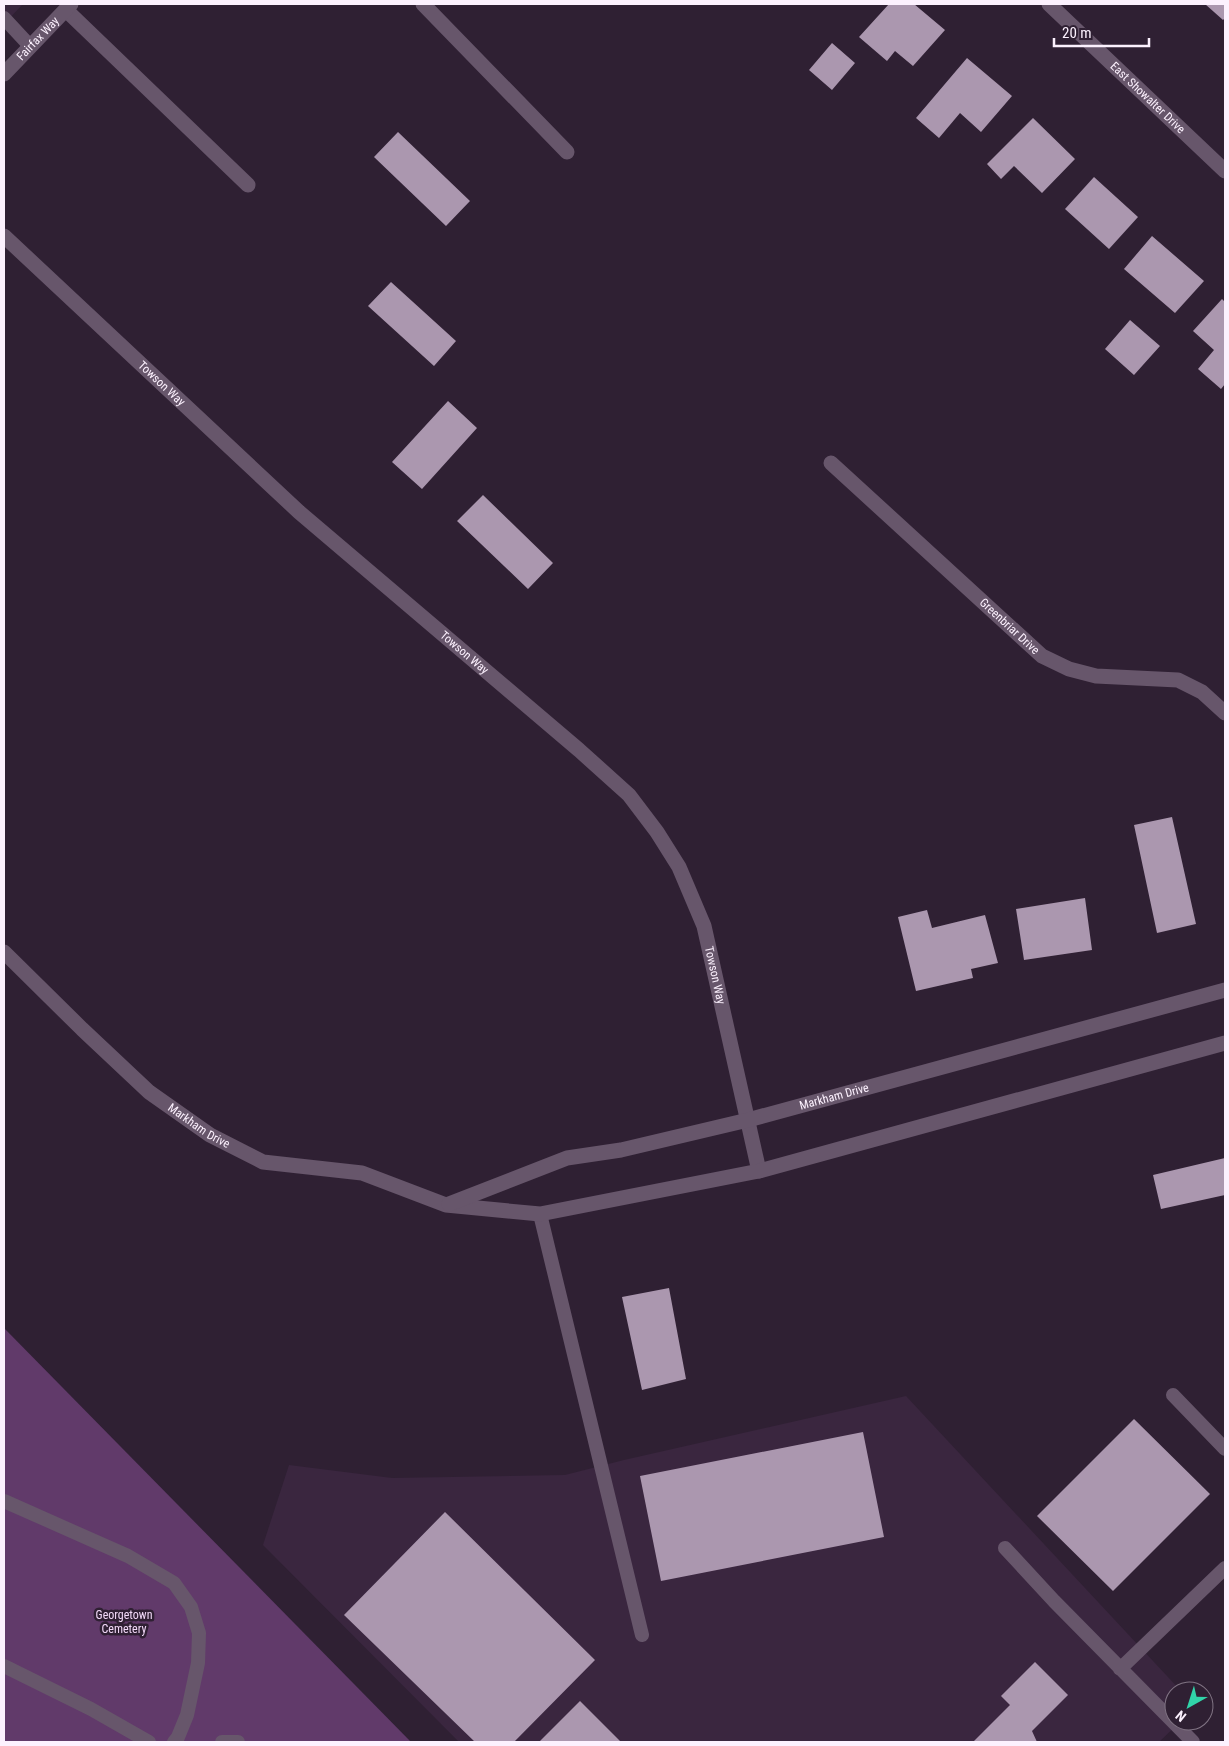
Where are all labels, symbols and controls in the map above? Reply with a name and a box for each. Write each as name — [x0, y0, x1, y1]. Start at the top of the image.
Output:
street label: Fairfax Way — [14, 14, 62, 63]
scale bar — [1054, 15, 1149, 47]
text: 20 m — [1062, 24, 1092, 42]
street label: East Showalter Drive — [1107, 59, 1188, 137]
street label: Towson Way — [135, 358, 188, 409]
street label: Greenbriar Drive — [977, 595, 1043, 657]
street label: Towson Way — [437, 628, 491, 677]
street label: Towson Way — [702, 945, 728, 1006]
street label: Markham Drive — [798, 1080, 871, 1113]
street label: Markham Drive — [165, 1101, 233, 1151]
park label: Georgetown Cemetery — [96, 1608, 153, 1636]
north arrow — [1164, 1681, 1214, 1731]
text: N — [1172, 1707, 1189, 1725]

